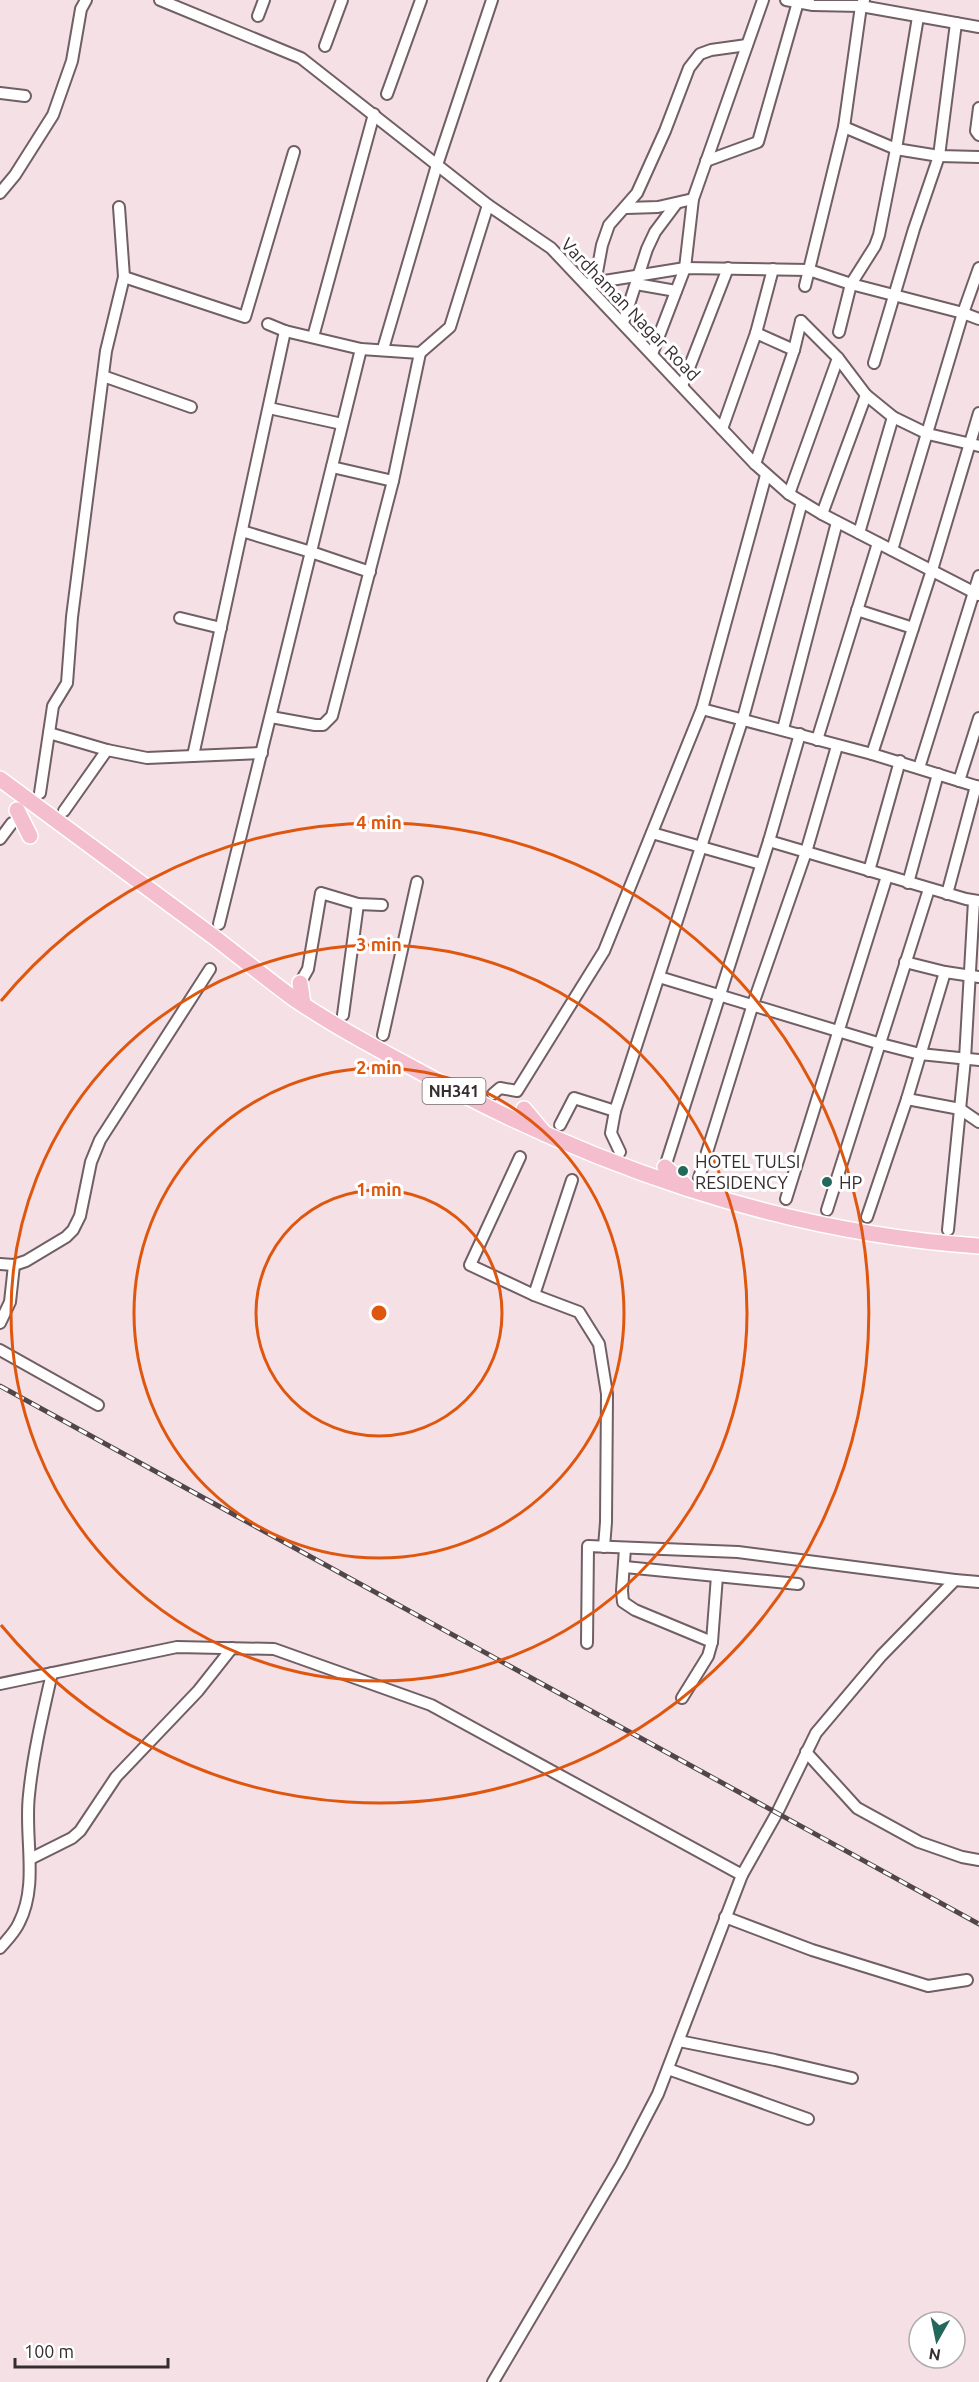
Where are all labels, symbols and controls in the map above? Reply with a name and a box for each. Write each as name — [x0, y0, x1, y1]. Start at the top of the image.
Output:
street label: Vardhaman Nagar Road — [558, 234, 704, 384]
text: 4 min — [356, 812, 402, 832]
text: 3 min — [356, 934, 402, 954]
text: 2 min — [356, 1057, 402, 1077]
road number: NH341 — [422, 1078, 486, 1104]
place label: HOTEL TULSI RESIDENCY — [695, 1151, 800, 1192]
marker: HOTEL TULSI RESIDENCY — [676, 1164, 690, 1178]
place label: HP — [839, 1172, 863, 1192]
marker: HP — [820, 1175, 834, 1189]
text: 1 min — [356, 1179, 402, 1199]
centre of rings — [369, 1303, 389, 1323]
north arrow — [907, 2310, 967, 2370]
scale bar — [15, 2331, 168, 2369]
text: 100 m — [24, 2341, 74, 2361]
text: N — [927, 2345, 942, 2365]

